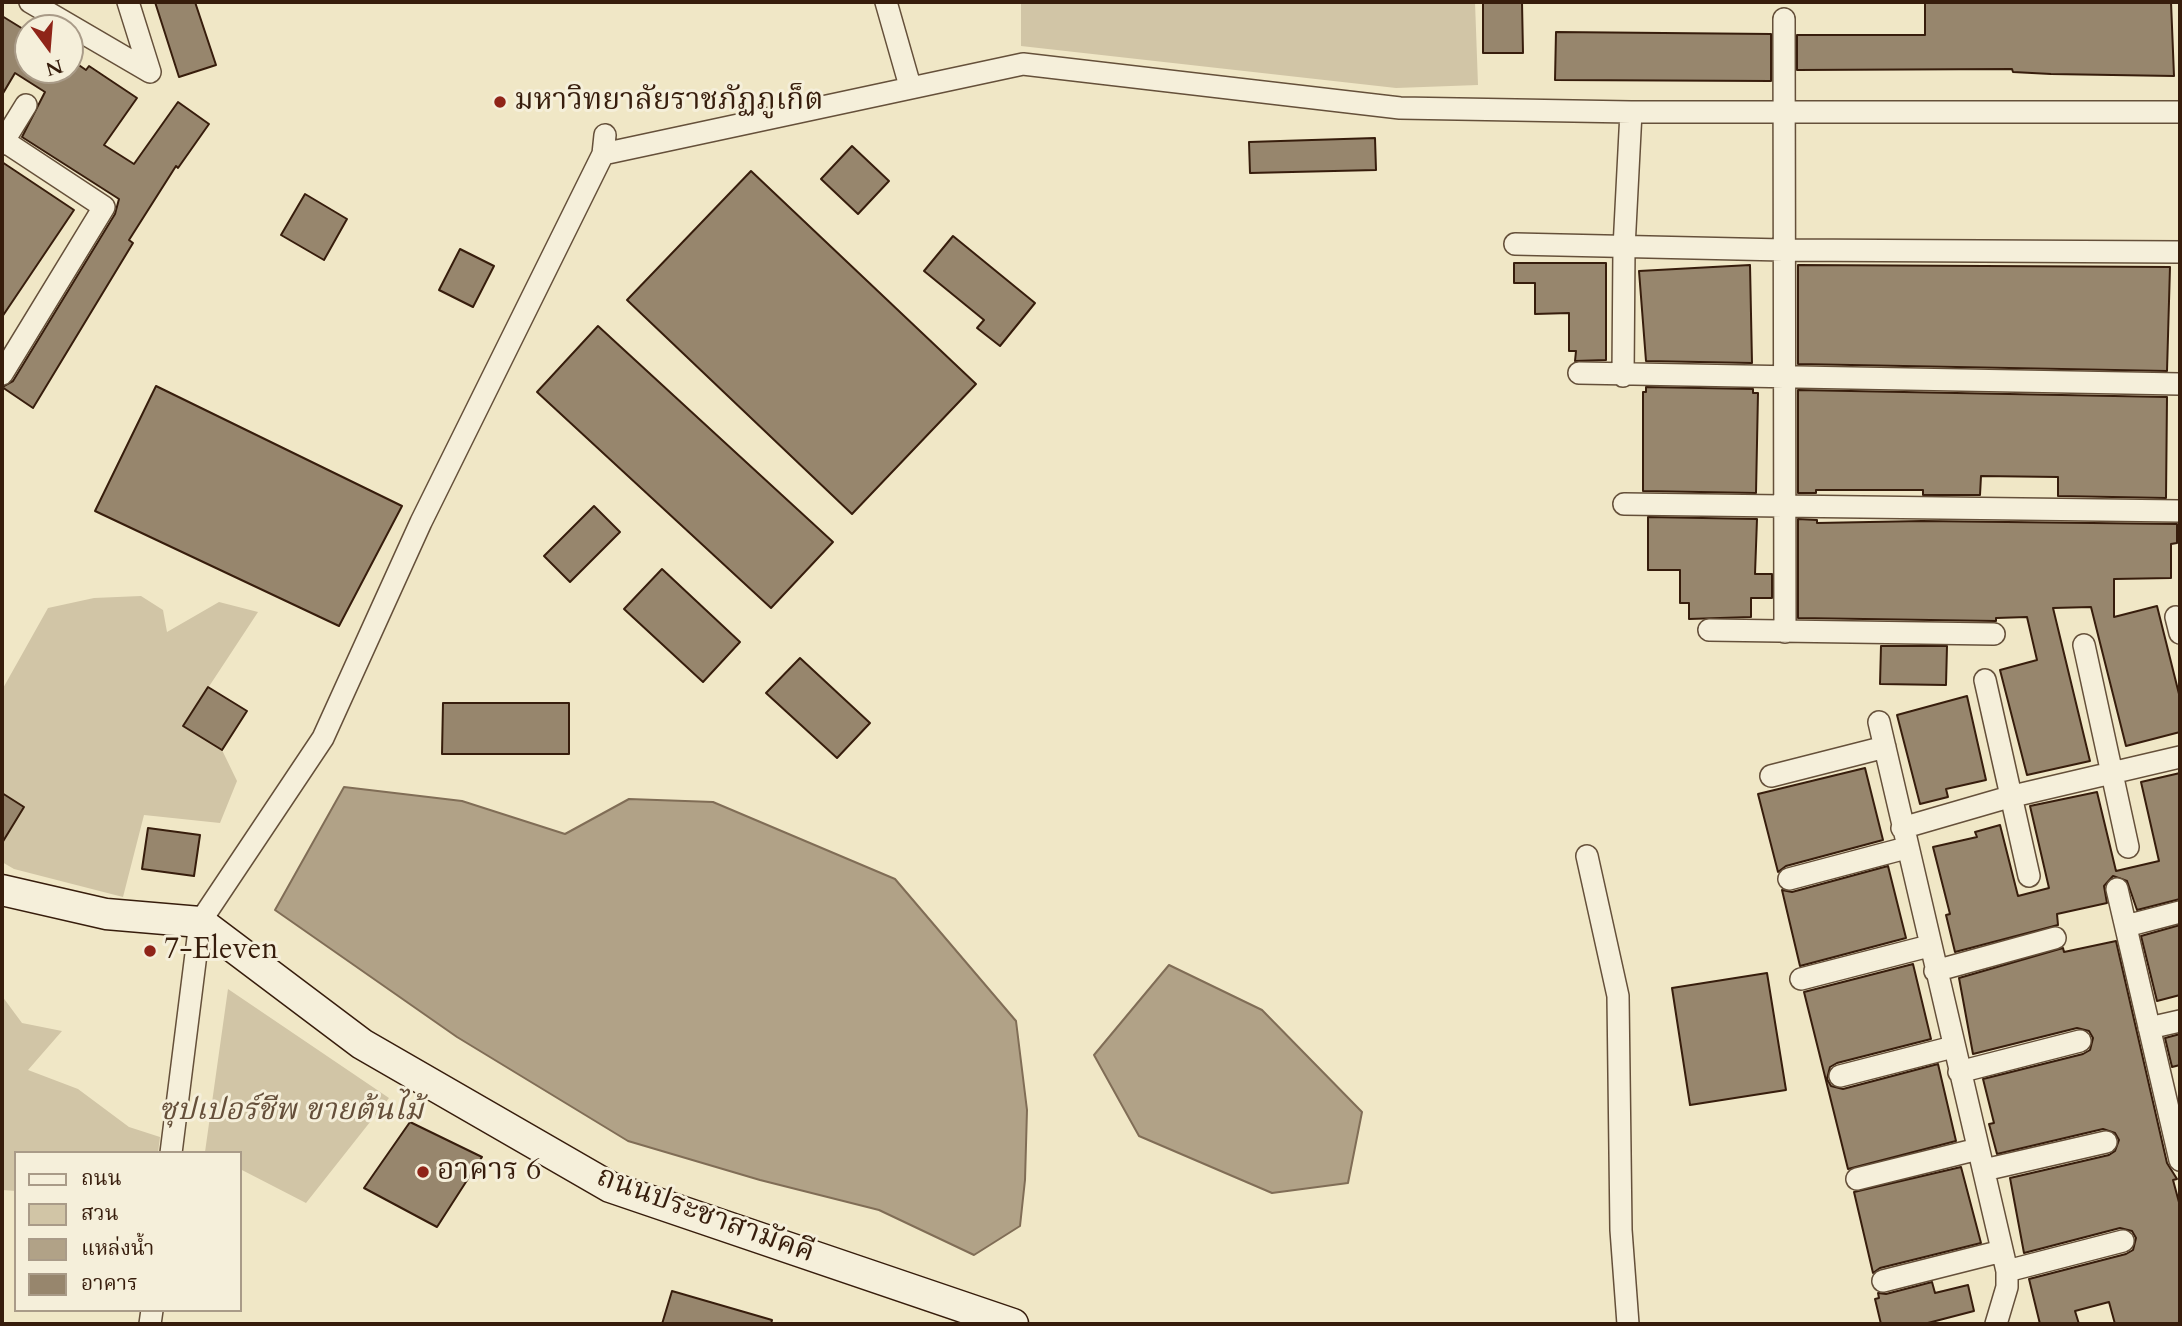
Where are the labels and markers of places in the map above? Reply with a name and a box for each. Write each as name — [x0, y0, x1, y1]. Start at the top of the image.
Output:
place label: มหาวิทยาลัยราชภัฏภูเก็ต — [514, 84, 823, 120]
marker: มหาวิทยาลัยราชภัฏภูเก็ต — [492, 94, 508, 110]
place label: 7-Eleven — [164, 933, 278, 969]
marker: 7-Eleven — [142, 943, 158, 959]
place label: อาคาร 6 — [437, 1154, 541, 1190]
marker: อาคาร 6 — [415, 1164, 431, 1180]

